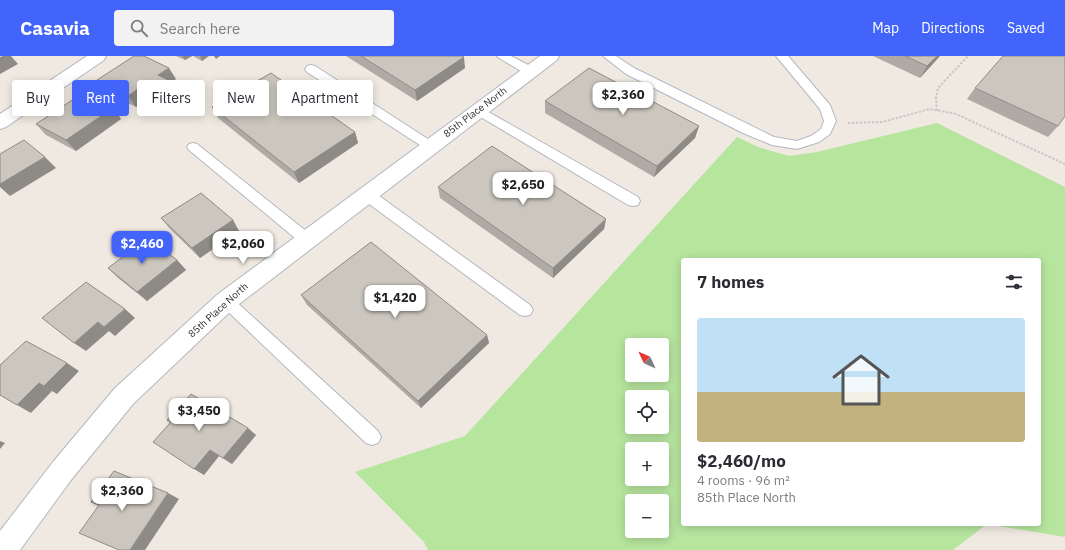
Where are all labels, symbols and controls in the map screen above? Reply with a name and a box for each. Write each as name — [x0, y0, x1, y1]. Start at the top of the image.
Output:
search box — [114, 10, 394, 46]
text: Casavia — [20, 16, 90, 40]
icon: search — [128, 17, 150, 39]
text: Search here — [160, 19, 240, 38]
text: Map — [872, 19, 899, 37]
text: Directions — [921, 19, 985, 37]
text: Saved — [1007, 19, 1045, 37]
chip: Buy — [12, 80, 64, 116]
chip: Rent — [72, 80, 129, 116]
chip: Filters — [137, 80, 205, 116]
chip: New — [213, 80, 269, 116]
chip: Apartment — [277, 80, 373, 116]
pin: $2,360 — [590, 82, 656, 116]
street label: 85th Place North — [441, 84, 509, 140]
text: $2,360 — [601, 86, 645, 103]
pin: $2,650 — [490, 172, 556, 206]
text: $2,650 — [501, 176, 545, 193]
pin: $2,460 — [109, 231, 175, 265]
pin: $2,060 — [210, 231, 276, 265]
text: $2,460 — [120, 235, 164, 252]
text: $2,060 — [221, 235, 265, 252]
text: 7 homes — [697, 271, 764, 293]
icon: filters — [1003, 271, 1025, 293]
street label: 85th Place North — [185, 280, 251, 340]
pin: $1,420 — [362, 285, 428, 319]
text: $1,420 — [373, 289, 417, 306]
north arrow — [625, 338, 669, 382]
map controls — [625, 338, 669, 538]
icon: home — [825, 344, 897, 416]
button: locate — [625, 390, 669, 434]
pin: $3,450 — [166, 398, 232, 432]
text: $3,450 — [177, 402, 221, 419]
button: + — [625, 442, 669, 486]
text: $2,460/mo — [697, 450, 786, 472]
text: 4 rooms · 96 m² — [697, 472, 790, 489]
pin: $2,360 — [89, 478, 155, 512]
text: $2,360 — [100, 482, 144, 499]
text: 85th Place North — [697, 489, 796, 506]
button: − — [625, 494, 669, 538]

